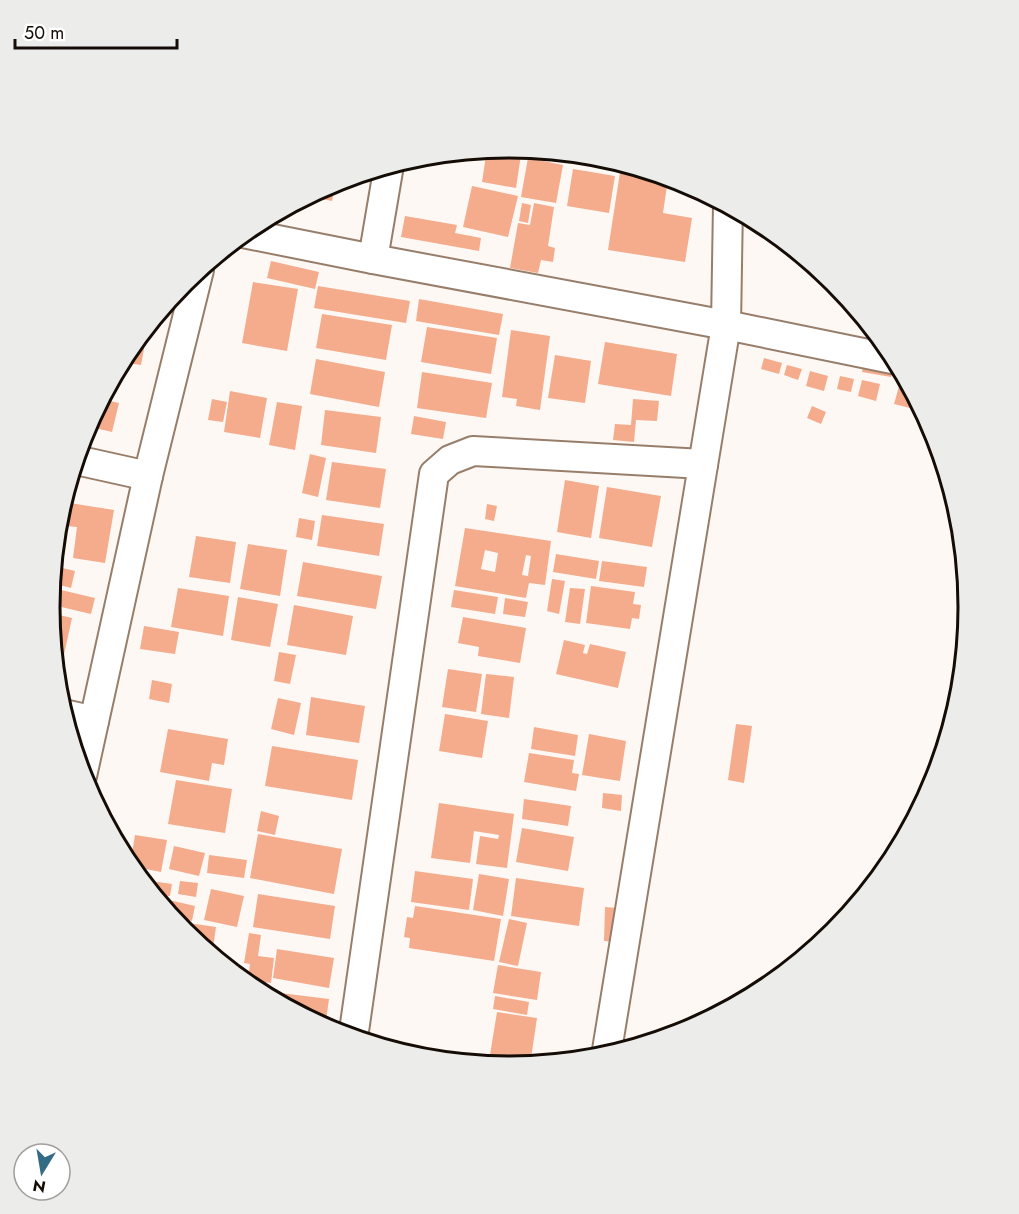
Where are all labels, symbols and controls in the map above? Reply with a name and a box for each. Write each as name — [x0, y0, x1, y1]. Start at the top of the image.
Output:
scale bar — [15, 12, 177, 50]
text: 50 m — [24, 20, 64, 46]
north arrow — [12, 1142, 72, 1202]
text: N — [31, 1174, 48, 1199]

